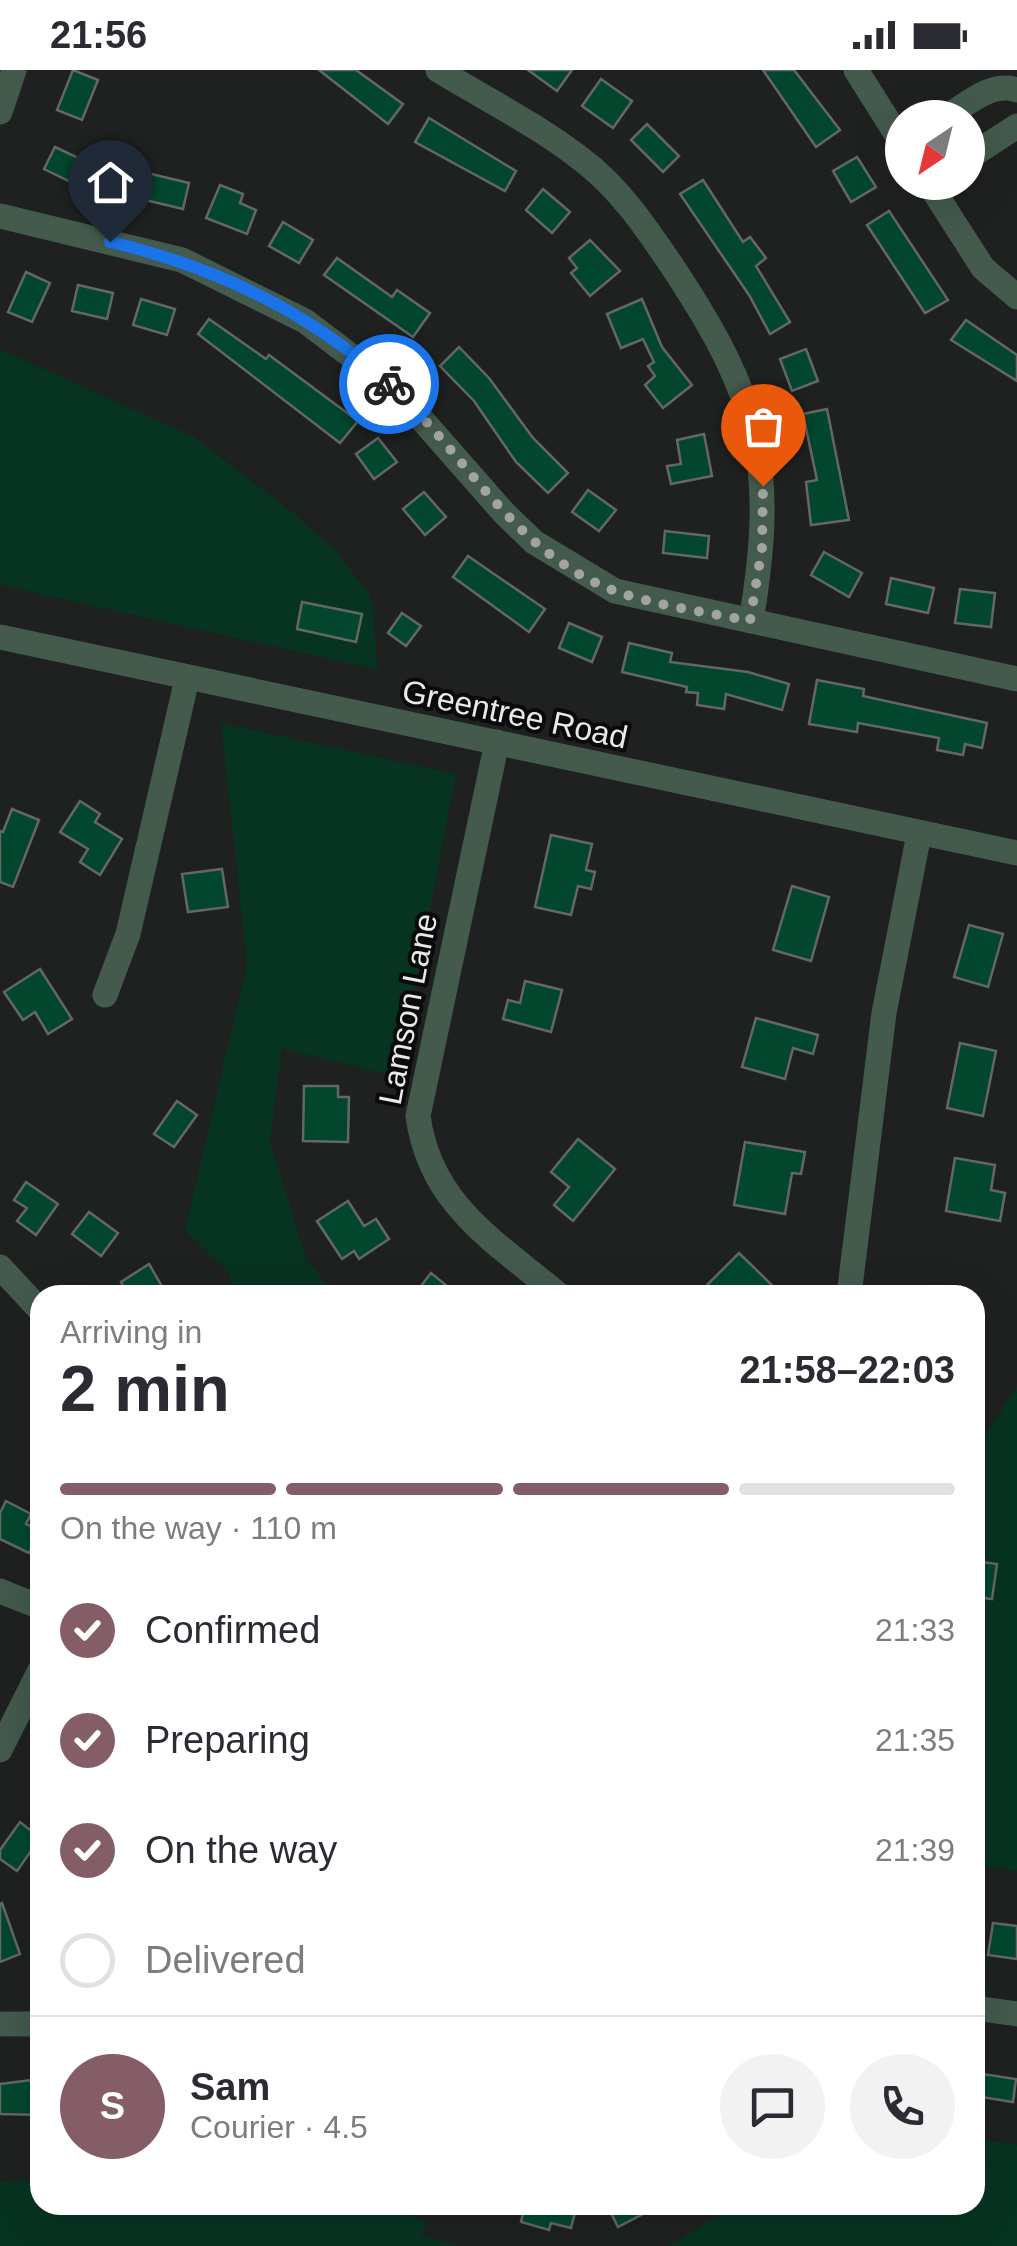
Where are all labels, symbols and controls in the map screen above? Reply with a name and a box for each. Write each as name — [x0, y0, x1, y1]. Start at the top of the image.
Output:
text: 21:56 — [50, 14, 147, 56]
north arrow — [885, 100, 985, 200]
map controls — [885, 100, 985, 200]
pin — [68, 140, 153, 243]
icon: home — [83, 155, 138, 210]
courier — [339, 334, 439, 434]
icon: bike — [362, 357, 417, 412]
pin — [721, 384, 806, 487]
icon: bag — [736, 399, 791, 454]
street label: Greentree Road — [399, 673, 631, 755]
street label: Lamson Lane — [372, 910, 444, 1108]
text: Arriving in — [60, 1314, 202, 1350]
text: 21:58–22:03 — [739, 1349, 955, 1391]
text: 2 min — [60, 1352, 230, 1425]
text: On the way · 110 m — [60, 1510, 337, 1546]
icon: check — [60, 1603, 115, 1658]
text: Confirmed — [145, 1609, 320, 1651]
text: 21:33 — [875, 1612, 955, 1648]
icon: check — [60, 1713, 115, 1768]
text: Preparing — [145, 1719, 310, 1761]
text: 21:35 — [875, 1722, 955, 1758]
icon: check — [60, 1823, 115, 1878]
text: On the way — [145, 1829, 337, 1871]
text: 21:39 — [875, 1832, 955, 1868]
text: Delivered — [145, 1939, 306, 1981]
button: chat — [720, 2054, 825, 2159]
button: phone — [850, 2054, 955, 2159]
text: Sam — [190, 2066, 270, 2108]
text: S — [100, 2085, 125, 2127]
text: Courier · 4.5 — [190, 2109, 368, 2145]

